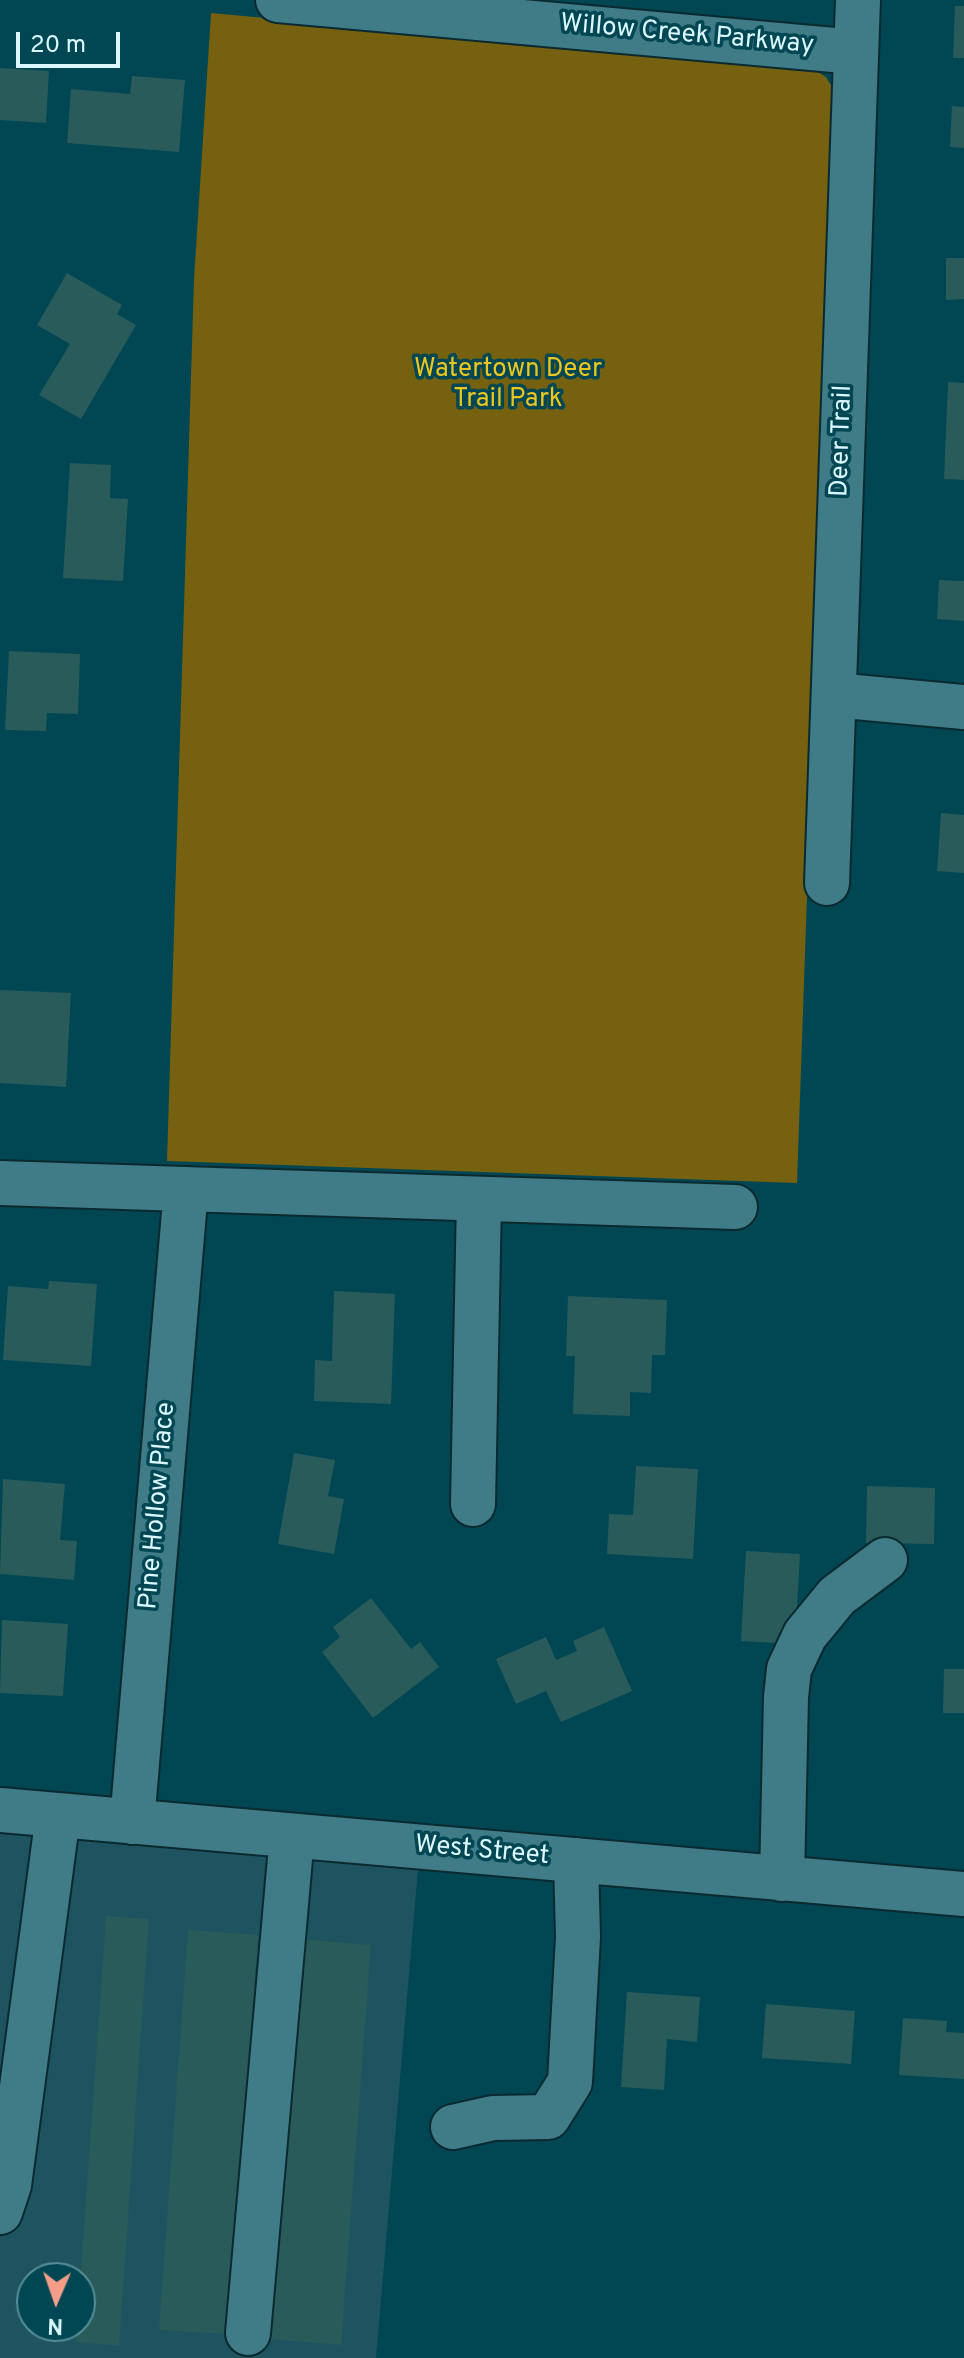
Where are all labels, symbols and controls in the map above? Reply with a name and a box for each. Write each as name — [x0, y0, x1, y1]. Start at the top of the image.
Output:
street label: Willow Creek Parkway — [559, 9, 815, 63]
scale bar — [20, 16, 124, 66]
text: 20 m — [30, 31, 86, 61]
park label: Watertown Deer Trail Park — [414, 355, 602, 416]
street label: Deer Trail — [825, 385, 861, 497]
street label: Pine Hollow Place — [134, 1401, 184, 1611]
street label: West Street — [414, 1831, 550, 1873]
north arrow — [16, 2262, 96, 2342]
text: N — [47, 2311, 64, 2338]

